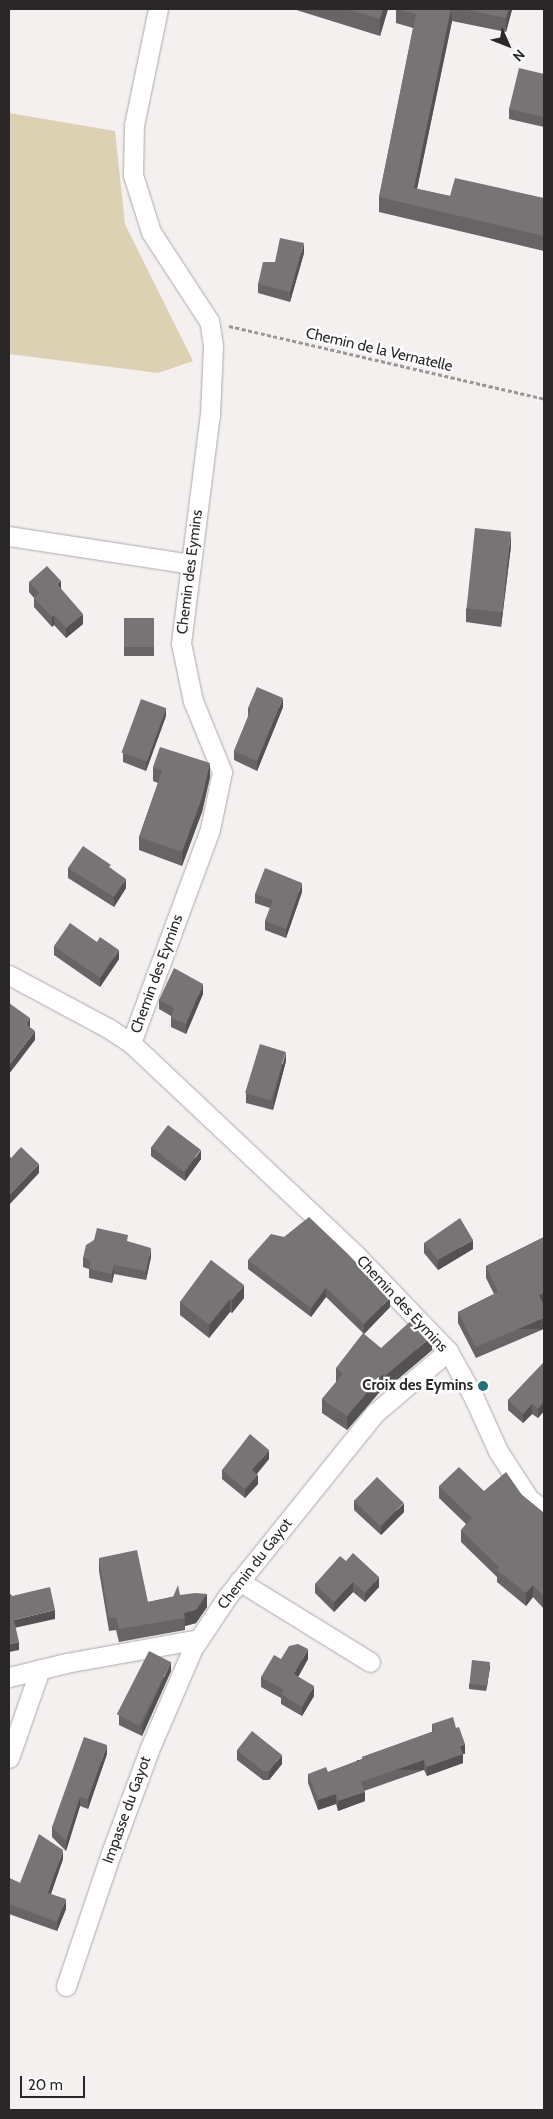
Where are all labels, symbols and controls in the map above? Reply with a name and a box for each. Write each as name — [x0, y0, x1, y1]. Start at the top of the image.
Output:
north arrow — [483, 20, 533, 70]
text: N — [509, 46, 529, 65]
street label: Chemin de la Vernatelle — [304, 324, 454, 376]
street label: Chemin des Eymins — [173, 509, 207, 635]
street label: Chemin des Eymins — [127, 912, 187, 1036]
street label: Chemin des Eymins — [353, 1252, 451, 1356]
place label: Croix des Eymins — [362, 1377, 473, 1395]
marker: Croix des Eymins — [477, 1380, 489, 1392]
street label: Chemin du Gayot — [214, 1515, 296, 1613]
street label: Impasse du Gayot — [99, 1754, 155, 1866]
scale bar — [22, 2066, 88, 2098]
text: 20 m — [28, 2076, 63, 2094]

